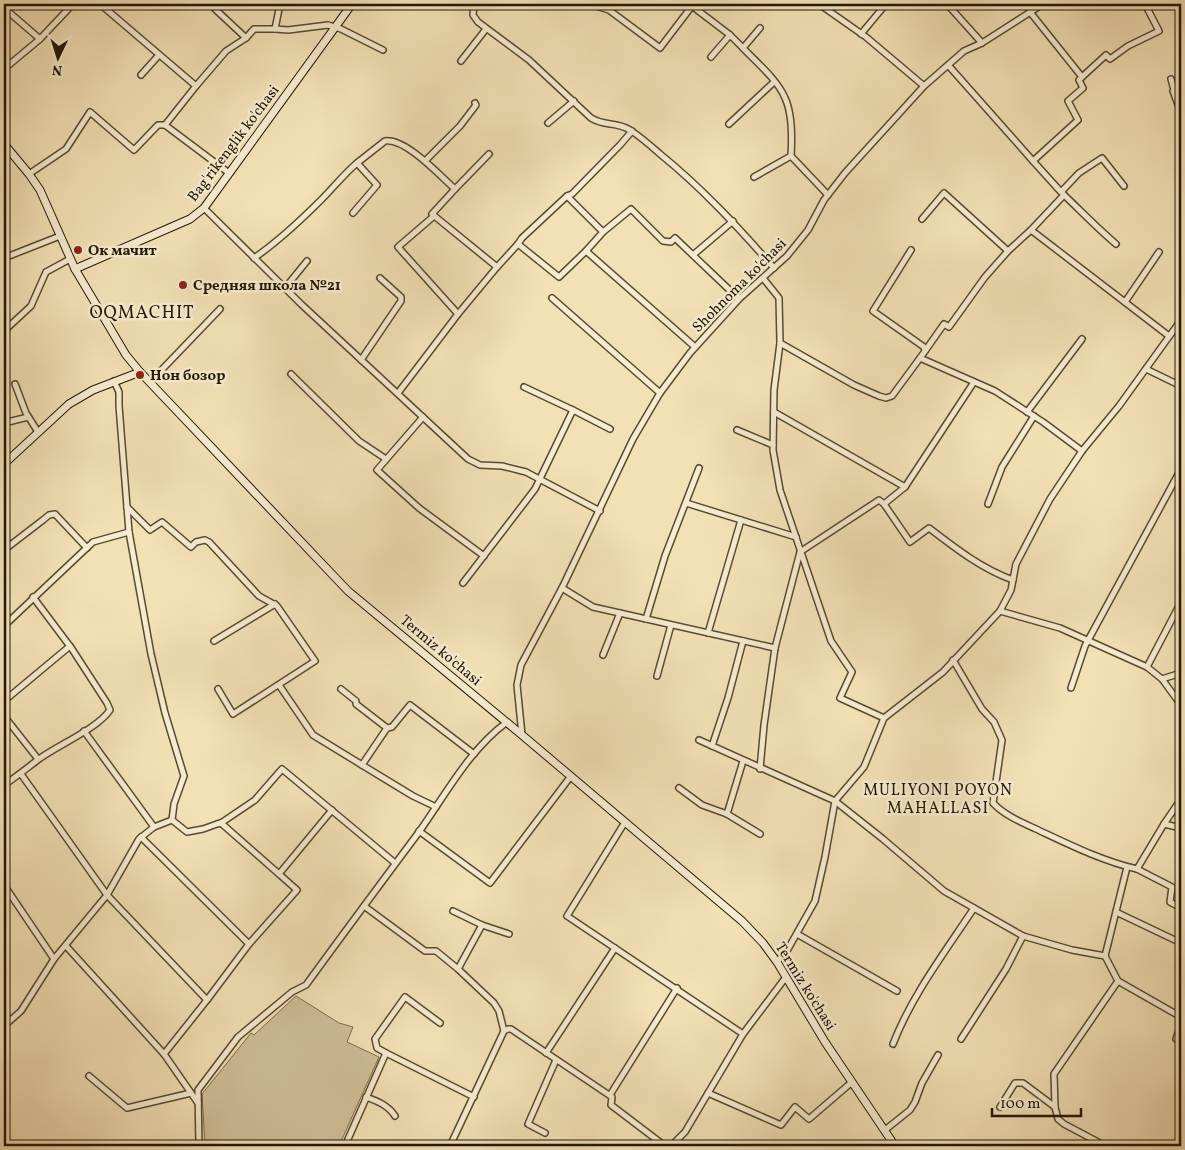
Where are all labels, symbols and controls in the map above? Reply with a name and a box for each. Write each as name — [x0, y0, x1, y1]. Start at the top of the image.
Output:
north arrow — [32, 32, 82, 82]
text: N — [51, 60, 63, 79]
street label: Bag'rikenglik ko'chasi — [183, 81, 285, 207]
street label: Shohnoma ko'chasi — [688, 234, 792, 338]
place label: Ок мачит — [88, 241, 157, 262]
marker: Ок мачит — [72, 244, 84, 256]
place label: Средняя школа №21 — [193, 276, 341, 297]
marker: Средняя школа №21 — [177, 279, 189, 291]
district label: OQMACHIT — [89, 301, 195, 326]
place label: Нон бозор — [150, 366, 225, 387]
marker: Нон бозор — [134, 369, 146, 381]
street label: Termiz ko'chasi — [395, 611, 485, 692]
district label: MULIYONI POYON MAHALLASI — [863, 780, 1013, 820]
street label: Termiz ko'chasi — [769, 939, 840, 1035]
scale bar — [992, 1085, 1081, 1117]
text: 100 m — [1000, 1094, 1040, 1115]

